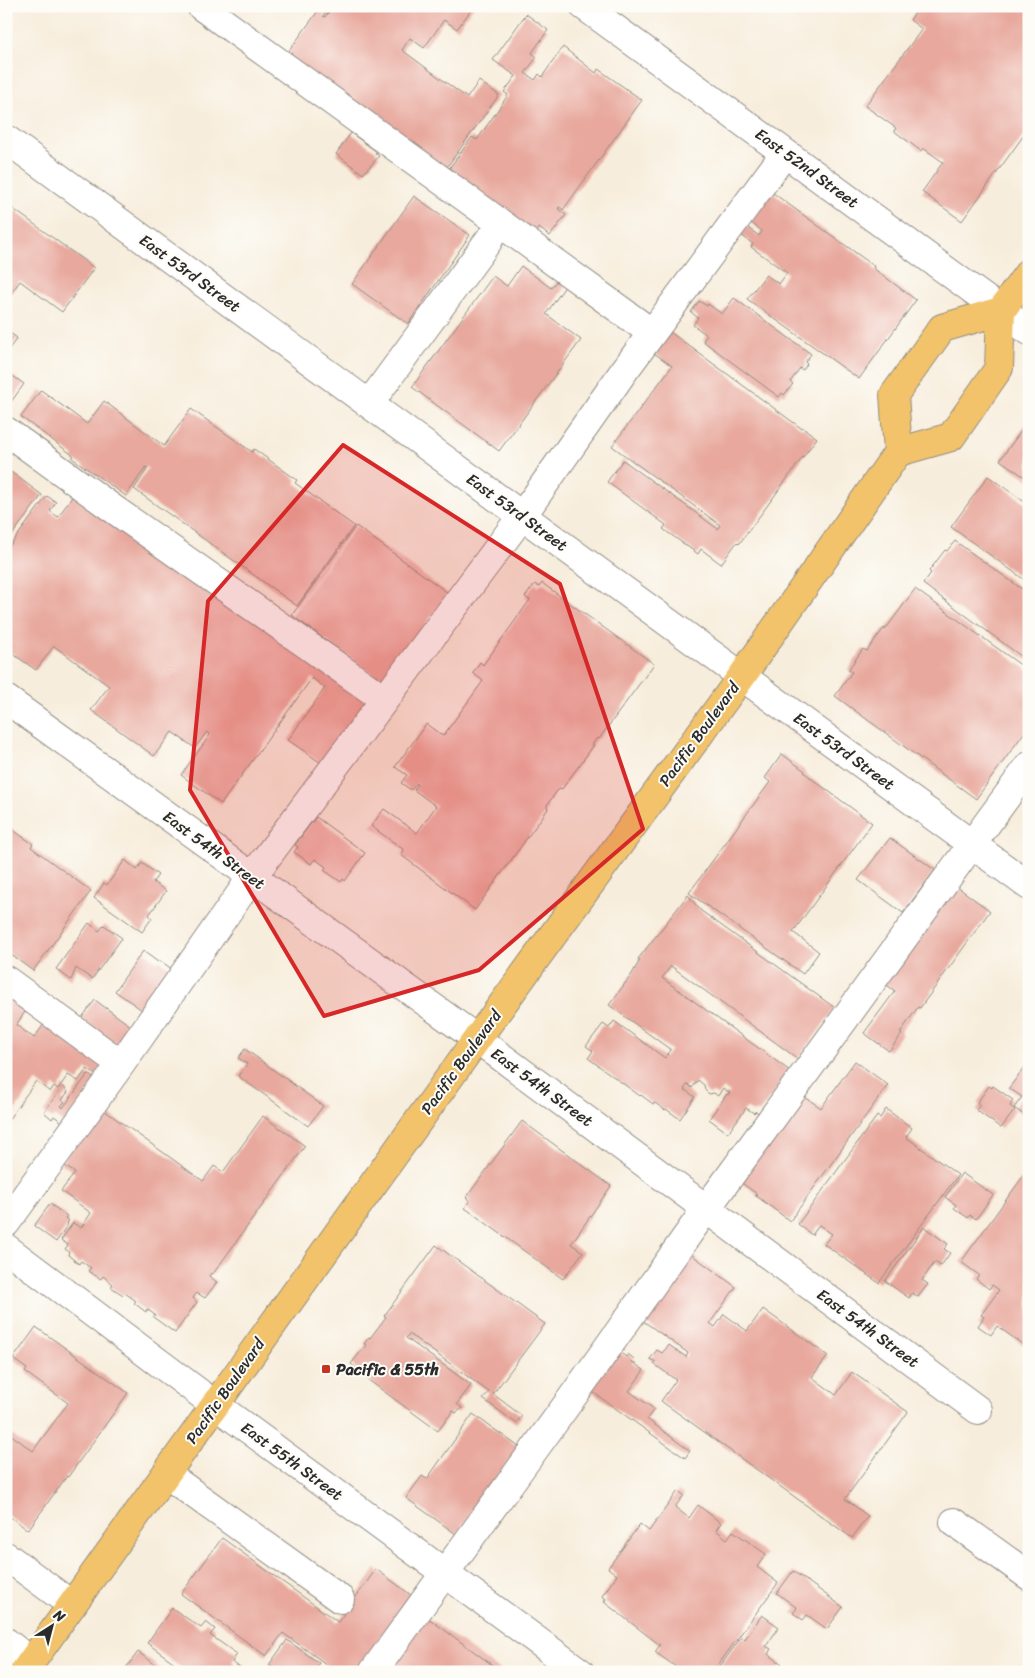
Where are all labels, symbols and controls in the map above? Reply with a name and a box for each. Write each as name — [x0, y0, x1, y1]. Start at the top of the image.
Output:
street label: East 52nd Street — [749, 120, 865, 216]
street label: East 53rd Street — [133, 226, 247, 320]
street label: East 53rd Street — [460, 465, 574, 559]
street label: Pacific Boulevard — [651, 674, 748, 793]
street label: East 53rd Street — [787, 704, 901, 798]
street label: East 54th Street — [156, 803, 272, 897]
street label: Pacific Boulevard — [413, 1002, 510, 1121]
street label: East 54th Street — [484, 1040, 600, 1134]
street label: East 54th Street — [810, 1281, 926, 1375]
street label: Pacific Boulevard — [178, 1331, 273, 1450]
place label: Pacific & 55th — [336, 1355, 439, 1384]
marker: Pacific & 55th — [320, 1363, 332, 1375]
street label: East 55th Street — [235, 1414, 349, 1508]
north arrow — [28, 1600, 78, 1650]
text: N — [47, 1602, 71, 1629]

